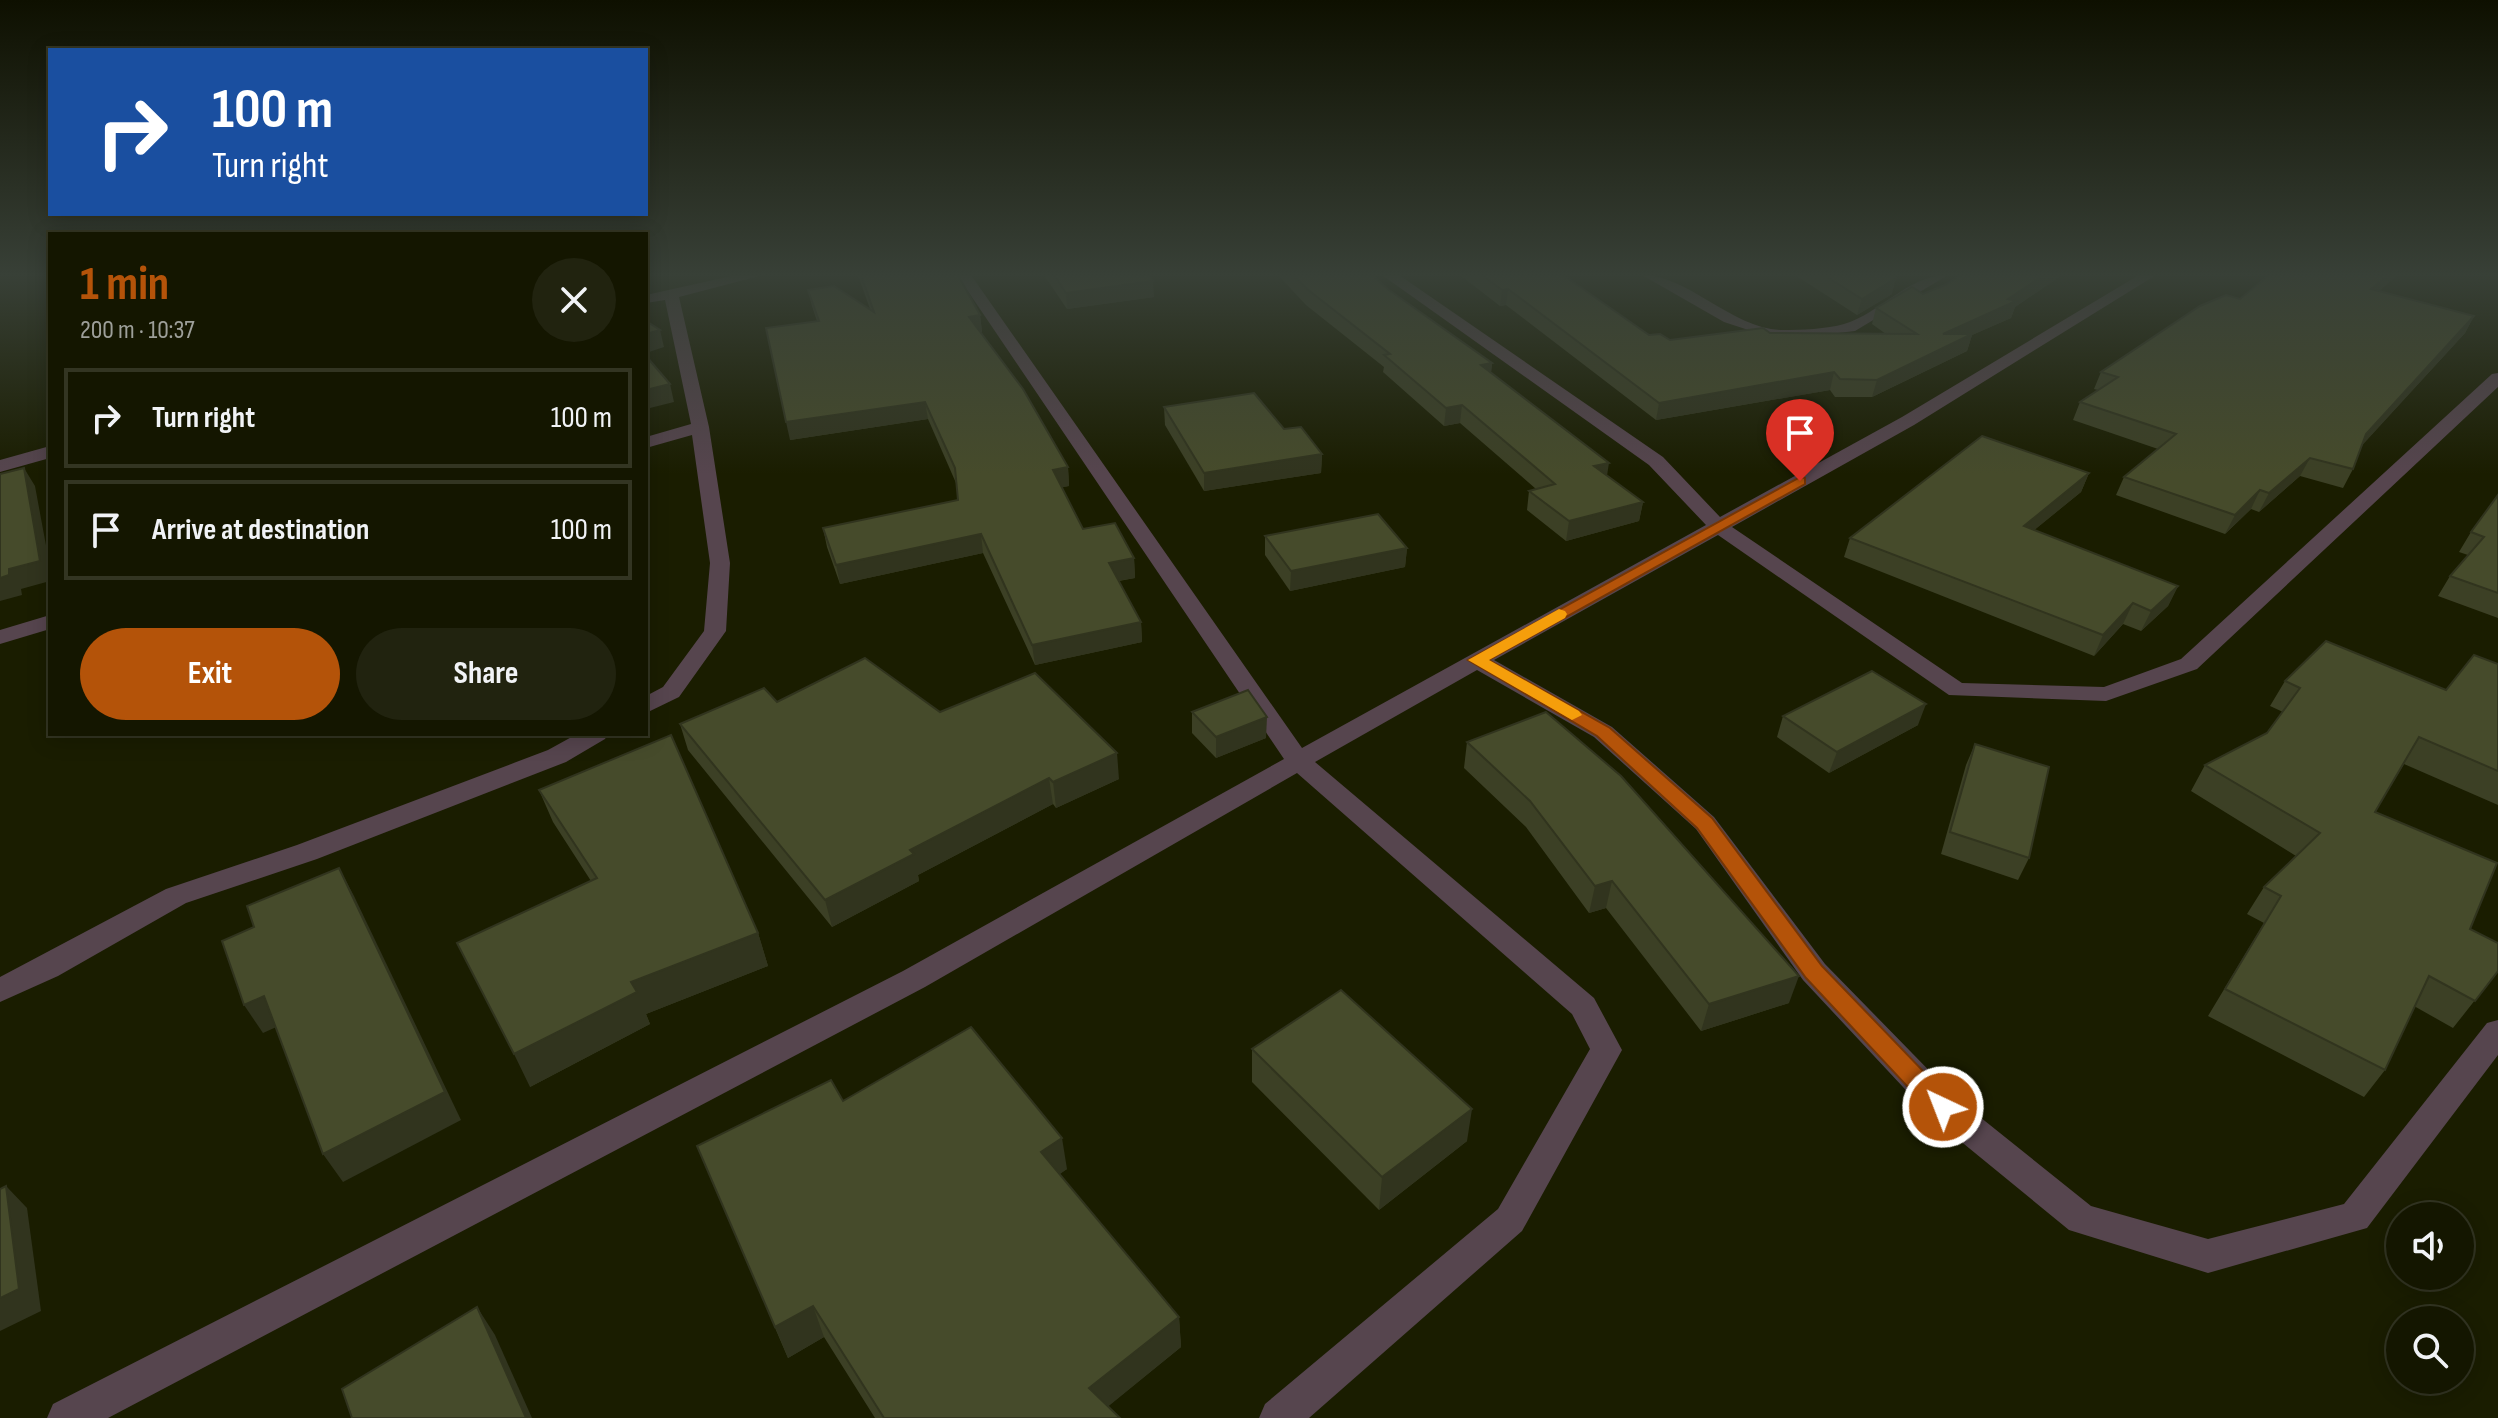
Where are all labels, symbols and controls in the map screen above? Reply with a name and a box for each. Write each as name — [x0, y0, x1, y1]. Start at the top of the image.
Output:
text: 100 m — [212, 77, 333, 144]
icon: right — [80, 80, 184, 184]
text: Turn right — [212, 145, 329, 188]
text: 1 min — [80, 256, 169, 313]
button: close — [532, 258, 616, 342]
text: 200 m · 10:37 — [80, 315, 195, 346]
icon: right — [84, 396, 128, 440]
pin — [1766, 399, 1834, 481]
text: Turn right — [152, 400, 255, 436]
text: 100 m — [551, 400, 612, 436]
icon: arrive — [1778, 411, 1822, 455]
icon: arrive — [84, 508, 128, 552]
text: Arrive at destination — [152, 512, 369, 548]
text: 100 m — [551, 512, 612, 548]
button: Exit — [80, 628, 340, 720]
button: Share — [356, 628, 616, 720]
position arrow — [1901, 1065, 1985, 1149]
map controls — [2386, 1202, 2474, 1394]
button: sound — [2386, 1202, 2474, 1290]
button: search — [2386, 1306, 2474, 1394]

